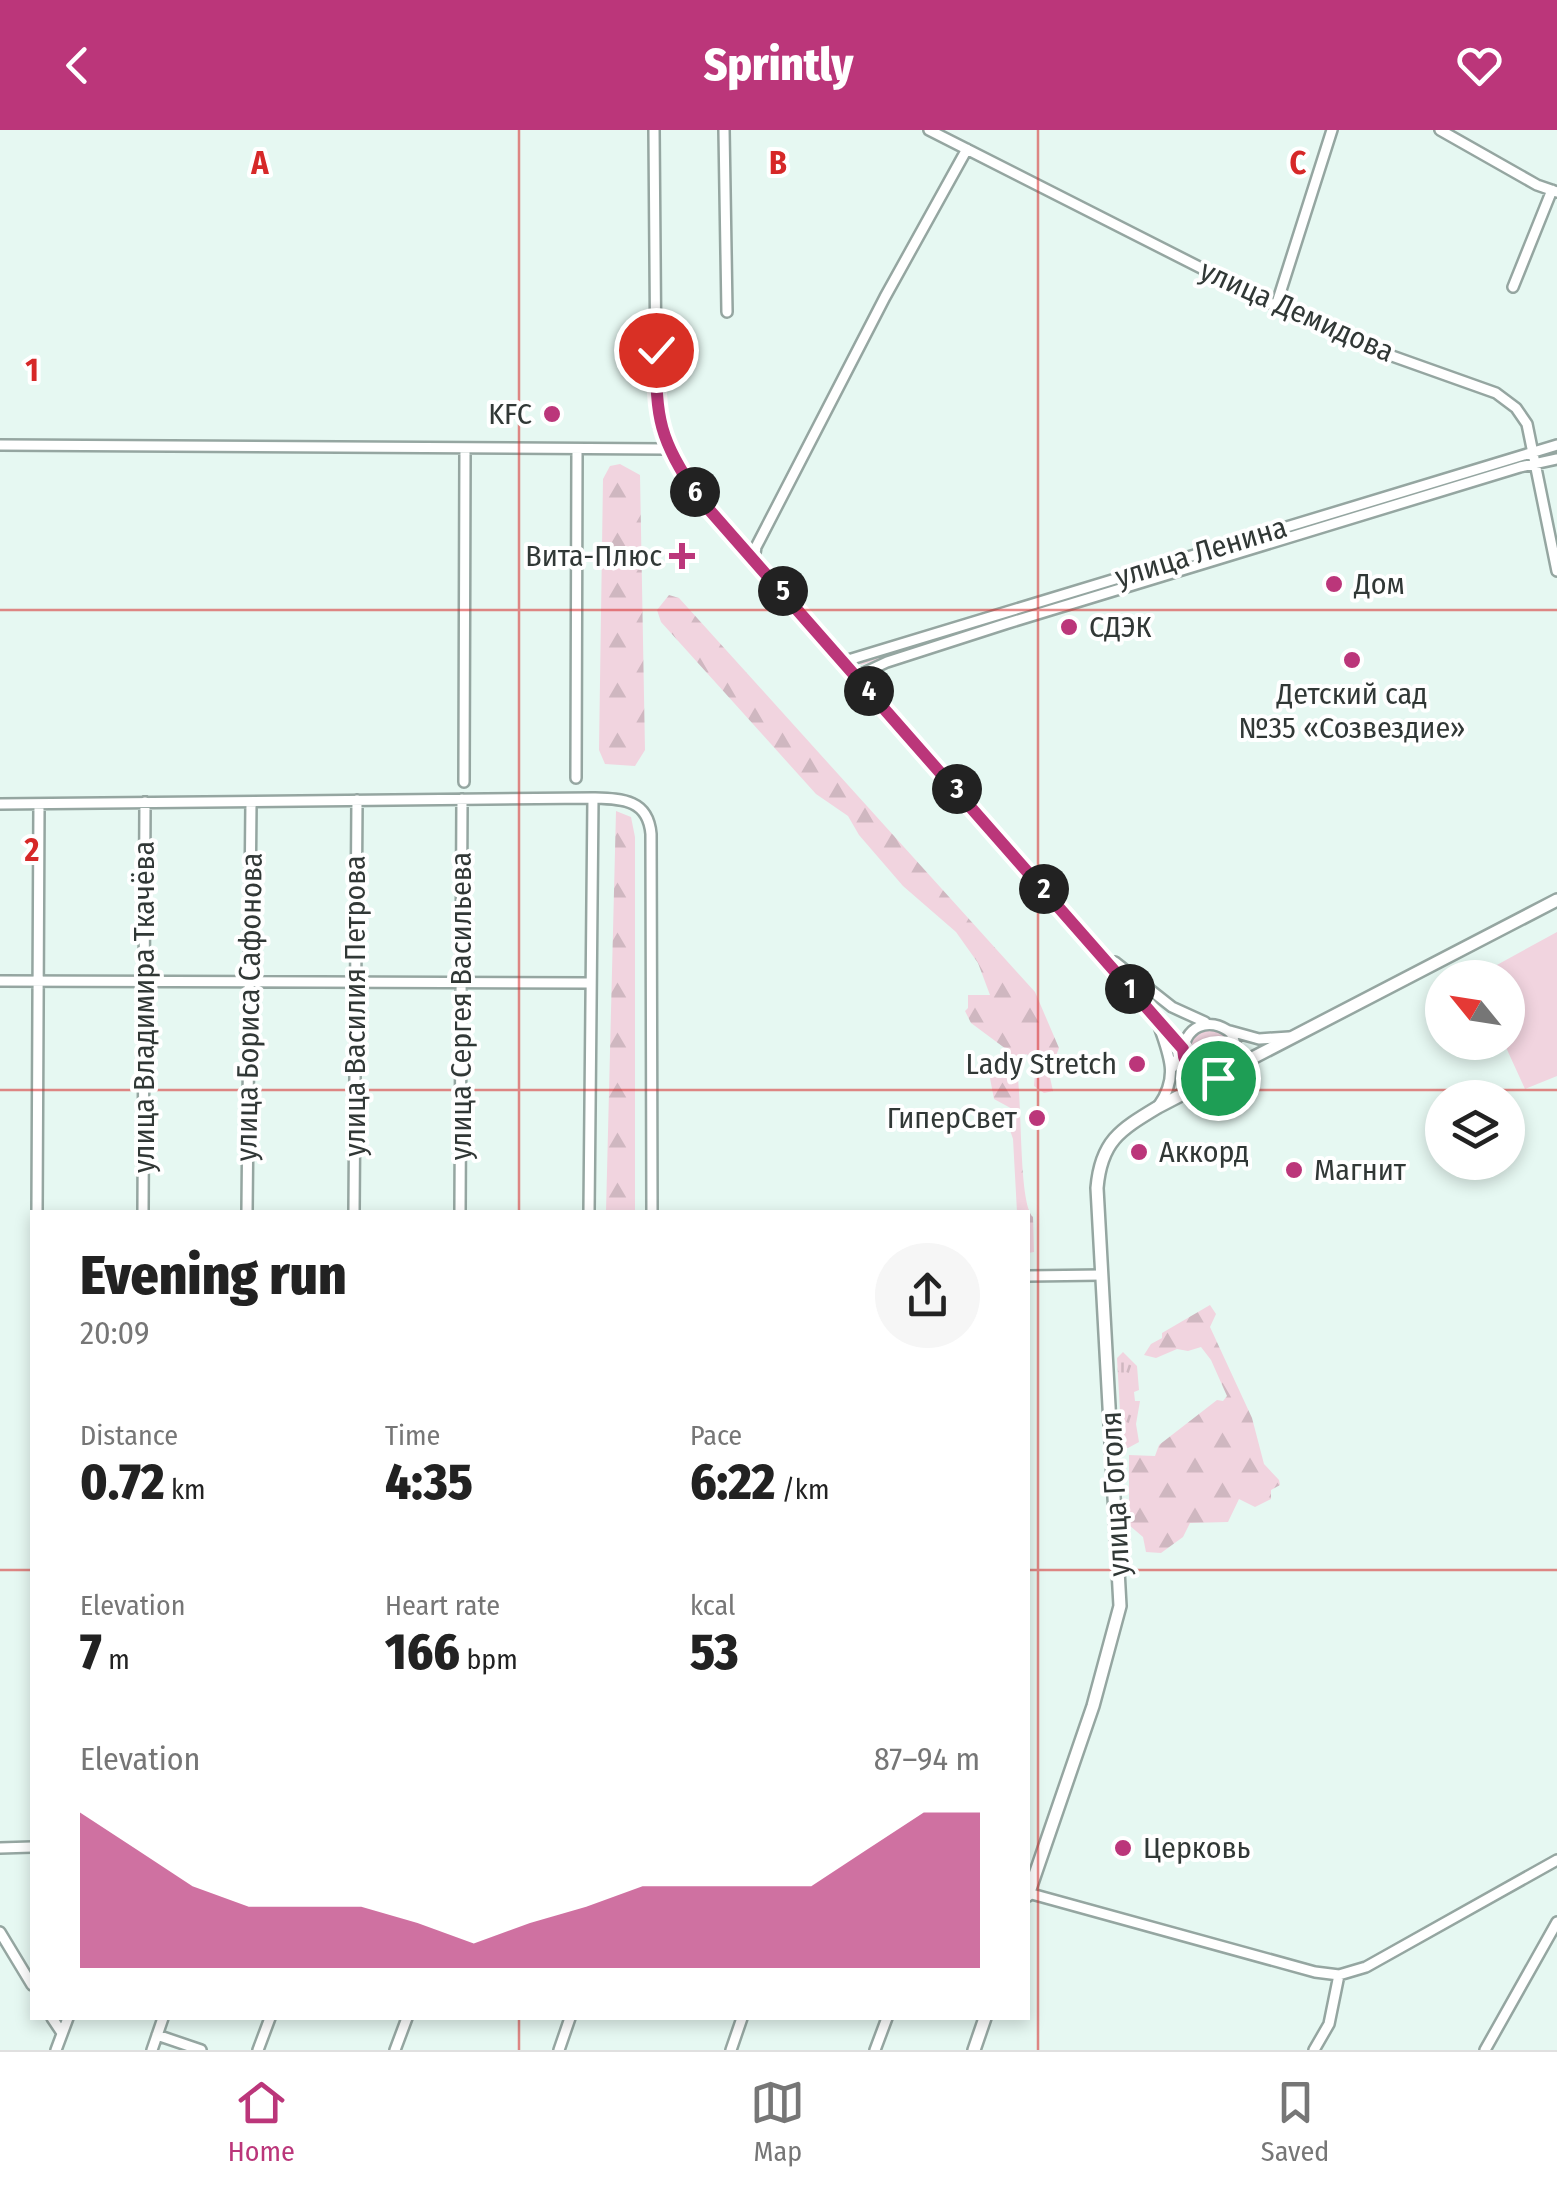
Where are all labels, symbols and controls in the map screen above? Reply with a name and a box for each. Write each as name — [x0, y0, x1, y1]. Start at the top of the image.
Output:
icon: back — [50, 38, 105, 93]
text: Sprintly — [704, 38, 853, 92]
icon: heart — [1452, 38, 1507, 93]
text: A — [250, 144, 269, 182]
text: B — [769, 144, 787, 182]
text: C — [1290, 144, 1307, 182]
street label: улица Демидова — [1194, 252, 1400, 370]
pin — [614, 308, 699, 393]
icon: check — [629, 323, 684, 378]
text: 1 — [25, 351, 39, 389]
place label: KFC — [488, 396, 532, 432]
marker: KFC — [541, 403, 563, 425]
pin: 6 — [670, 467, 720, 517]
text: 6 — [688, 475, 702, 508]
street label: улица Ленина — [1111, 509, 1291, 595]
place label: Вита-Плюс — [525, 538, 662, 574]
marker: Вита-Плюс — [671, 545, 693, 567]
pin: 5 — [758, 566, 808, 616]
place label: Дом — [1353, 566, 1405, 602]
marker: Дом — [1323, 573, 1345, 595]
text: 5 — [776, 574, 790, 607]
place label: СДЭК — [1089, 609, 1151, 645]
marker: СДЭК — [1058, 616, 1080, 638]
marker: Детский сад №35 «Созвездие» — [1341, 649, 1363, 671]
pin: 4 — [844, 666, 894, 716]
text: 4 — [862, 674, 876, 707]
place label: Детский сад №35 «Созвездие» — [1238, 676, 1466, 746]
pin: 3 — [932, 764, 982, 814]
text: 3 — [950, 772, 964, 805]
text: 2 — [24, 831, 40, 869]
street label: улица Владимира Ткачёва — [126, 841, 162, 1173]
street label: улица Бориса Сафонова — [228, 852, 270, 1162]
street label: улица Сергея Васильева — [443, 852, 479, 1160]
street label: улица Василия Петрова — [337, 855, 373, 1157]
pin: 2 — [1019, 864, 1069, 914]
text: 2 — [1038, 872, 1050, 905]
north arrow — [1425, 960, 1525, 1060]
map controls — [1425, 960, 1525, 1180]
pin: 1 — [1105, 964, 1155, 1014]
text: 1 — [1124, 972, 1136, 1005]
pin — [1176, 1036, 1261, 1121]
place label: Lady Stretch — [966, 1046, 1117, 1082]
icon: arrive — [1191, 1051, 1246, 1106]
marker: Lady Stretch — [1126, 1053, 1148, 1075]
button: layers — [1425, 1080, 1525, 1180]
place label: ГиперСвет — [887, 1100, 1018, 1136]
marker: ГиперСвет — [1026, 1107, 1048, 1129]
place label: Аккорд — [1159, 1134, 1249, 1170]
marker: Аккорд — [1128, 1141, 1150, 1163]
place label: Магнит — [1314, 1152, 1407, 1188]
marker: Магнит — [1283, 1159, 1305, 1181]
text: Evening run — [80, 1243, 347, 1309]
button: share — [875, 1243, 980, 1348]
text: 20:09 — [80, 1314, 150, 1352]
street label: улица Гоголя — [1093, 1410, 1137, 1578]
text: Distance — [80, 1419, 178, 1452]
text: Time — [385, 1419, 440, 1452]
text: Pace — [690, 1419, 742, 1452]
text: 0.72 — [80, 1452, 164, 1512]
text: 4:35 — [385, 1452, 473, 1512]
text: 6:22 — [690, 1452, 775, 1512]
text: km — [164, 1473, 206, 1506]
text: /km — [775, 1473, 829, 1506]
text: Elevation — [80, 1589, 185, 1622]
text: Heart rate — [385, 1589, 500, 1622]
text: kcal — [690, 1589, 735, 1622]
text: 7 — [80, 1622, 102, 1682]
text: 166 — [385, 1622, 460, 1682]
text: 53 — [690, 1622, 739, 1682]
text: m — [102, 1643, 130, 1676]
text: bpm — [460, 1643, 518, 1676]
text: Elevation — [80, 1740, 200, 1778]
text: 87–94 m — [874, 1740, 980, 1778]
place label: Церковь — [1143, 1830, 1251, 1866]
marker: Церковь — [1112, 1837, 1134, 1859]
tab: Home — [228, 2075, 295, 2168]
tab: Map — [750, 2075, 805, 2168]
tab: Saved — [1261, 2075, 1329, 2168]

